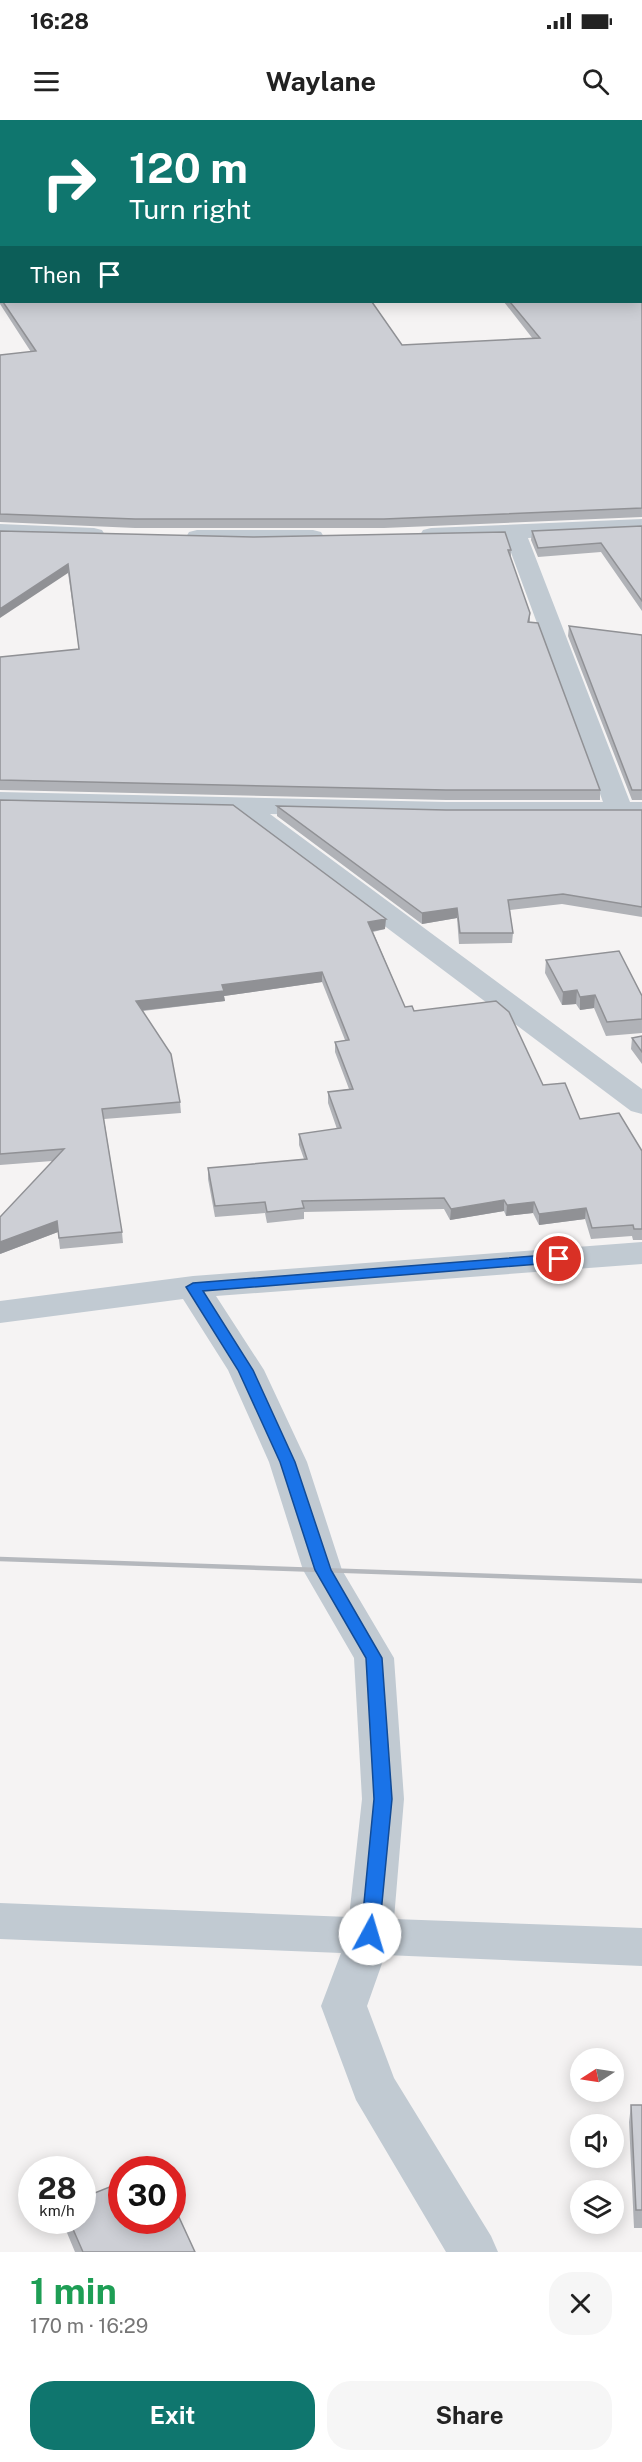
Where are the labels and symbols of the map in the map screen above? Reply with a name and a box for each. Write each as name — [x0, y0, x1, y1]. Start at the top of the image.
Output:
pin — [533, 1233, 584, 1284]
position arrow — [338, 1902, 402, 1966]
north arrow — [570, 2048, 624, 2102]
speed limit sign: 30 — [108, 2156, 186, 2234]

